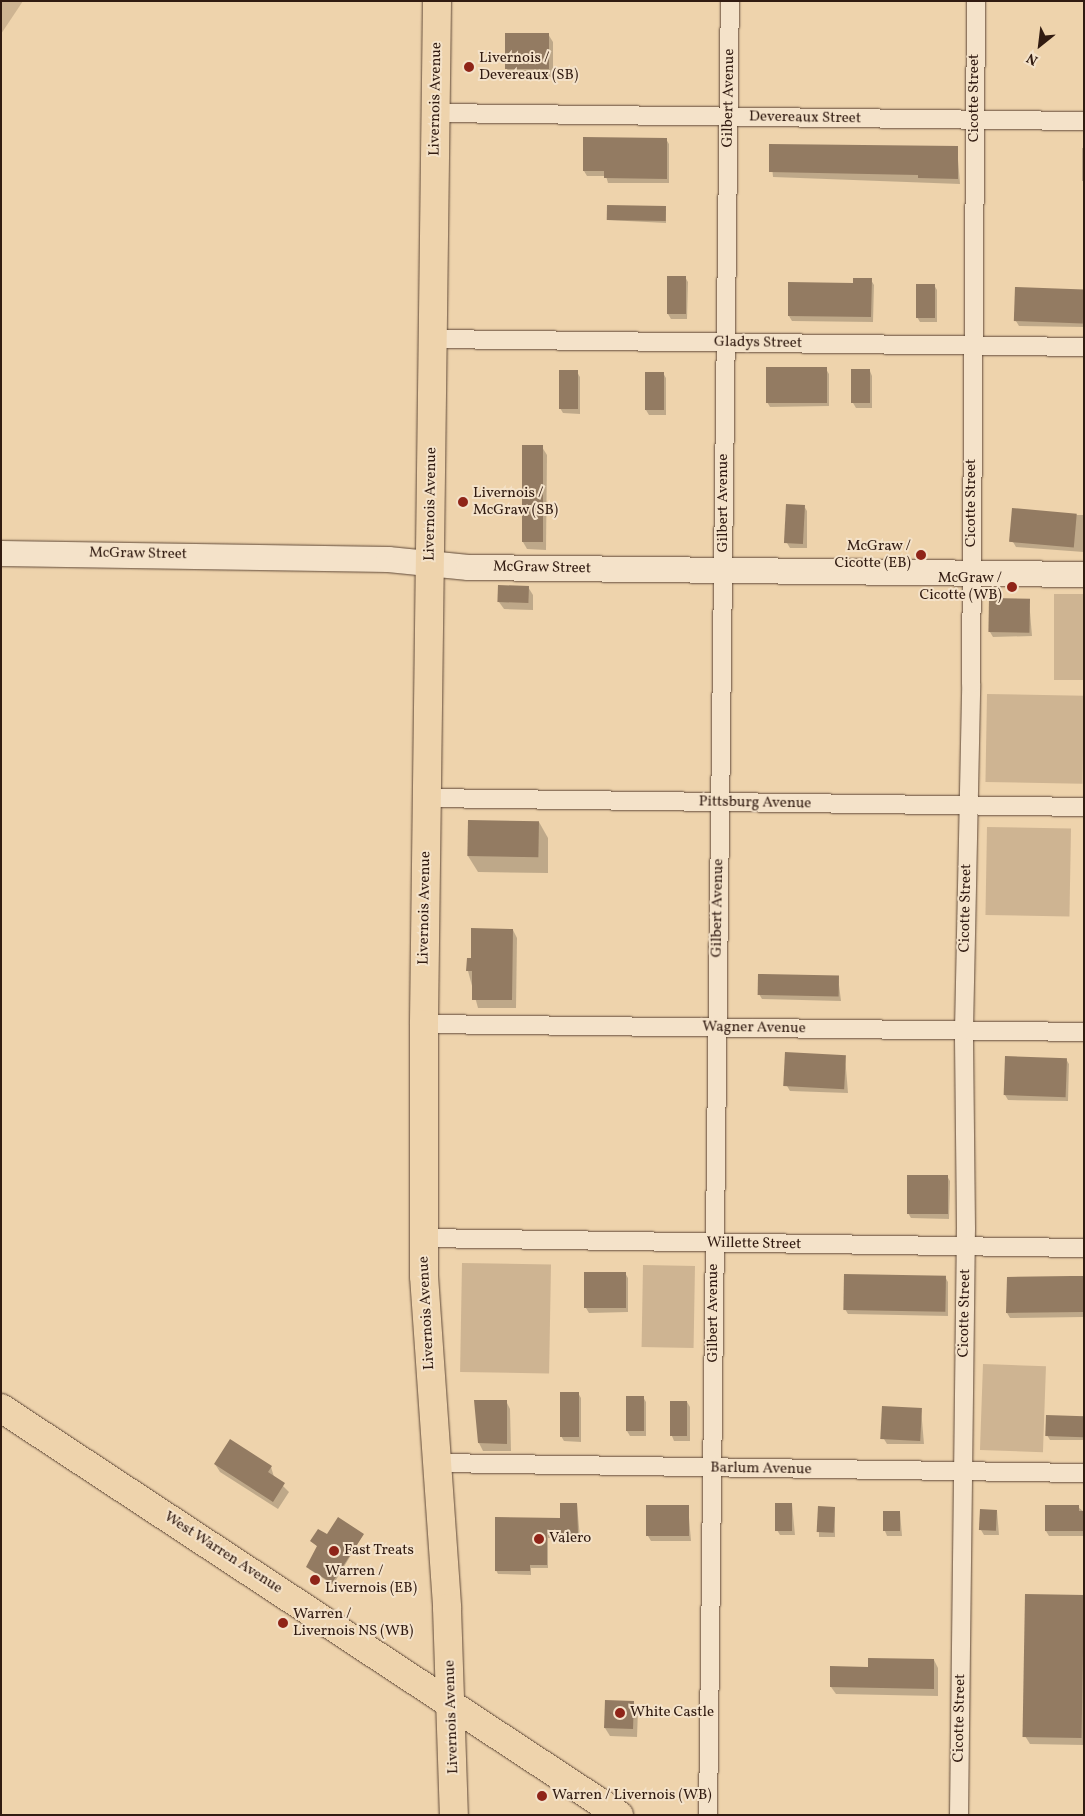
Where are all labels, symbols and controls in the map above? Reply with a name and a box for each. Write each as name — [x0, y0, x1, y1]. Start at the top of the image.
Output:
north arrow — [1015, 20, 1065, 70]
street label: Livernois Avenue — [426, 42, 446, 156]
street label: Gilbert Avenue — [719, 48, 739, 148]
text: N — [1023, 48, 1042, 69]
place label: Livernois / Devereaux (SB) — [479, 49, 578, 84]
street label: Cicotte Street — [966, 54, 984, 142]
marker: Livernois / Devereaux (SB) — [463, 61, 475, 73]
street label: Devereaux Street — [749, 108, 861, 128]
street label: Gladys Street — [714, 333, 802, 353]
street label: Livernois Avenue — [421, 447, 441, 561]
street label: Gilbert Avenue — [715, 454, 733, 552]
street label: Cicotte Street — [963, 459, 981, 547]
place label: Livernois / McGraw (SB) — [473, 484, 559, 519]
marker: Livernois / McGraw (SB) — [457, 496, 469, 508]
place label: McGraw / Cicotte (EB) — [835, 537, 911, 572]
street label: McGraw Street — [89, 544, 187, 564]
marker: McGraw / Cicotte (EB) — [915, 549, 927, 561]
street label: McGraw Street — [493, 558, 591, 578]
place label: McGraw / Cicotte (WB) — [920, 569, 1002, 604]
marker: McGraw / Cicotte (WB) — [1006, 581, 1018, 593]
street label: Pittsburg Avenue — [698, 793, 812, 813]
street label: Livernois Avenue — [415, 851, 435, 965]
street label: Gilbert Avenue — [708, 858, 728, 958]
street label: Cicotte Street — [956, 864, 976, 952]
street label: Wagner Avenue — [702, 1018, 806, 1038]
street label: Willette Street — [706, 1234, 802, 1254]
street label: Livernois Avenue — [415, 1256, 439, 1370]
street label: Gilbert Avenue — [705, 1264, 723, 1362]
street label: Cicotte Street — [955, 1269, 975, 1357]
street label: Barlum Avenue — [710, 1459, 812, 1479]
street label: West Warren Avenue — [160, 1508, 286, 1598]
place label: Valero — [549, 1530, 591, 1548]
marker: Valero — [533, 1533, 545, 1545]
place label: Fast Treats — [344, 1542, 414, 1560]
marker: Fast Treats — [328, 1545, 340, 1557]
place label: Warren / Livernois (EB) — [325, 1562, 417, 1597]
marker: Warren / Livernois (EB) — [309, 1574, 321, 1586]
place label: Warren / Livernois NS (WB) — [293, 1605, 413, 1640]
marker: Warren / Livernois NS (WB) — [277, 1617, 289, 1629]
street label: Livernois Avenue — [441, 1660, 463, 1774]
street label: Cicotte Street — [950, 1674, 970, 1762]
place label: White Castle — [630, 1704, 714, 1722]
marker: White Castle — [614, 1707, 626, 1719]
place label: Warren / Livernois (WB) — [552, 1787, 712, 1805]
marker: Warren / Livernois (WB) — [536, 1790, 548, 1802]

